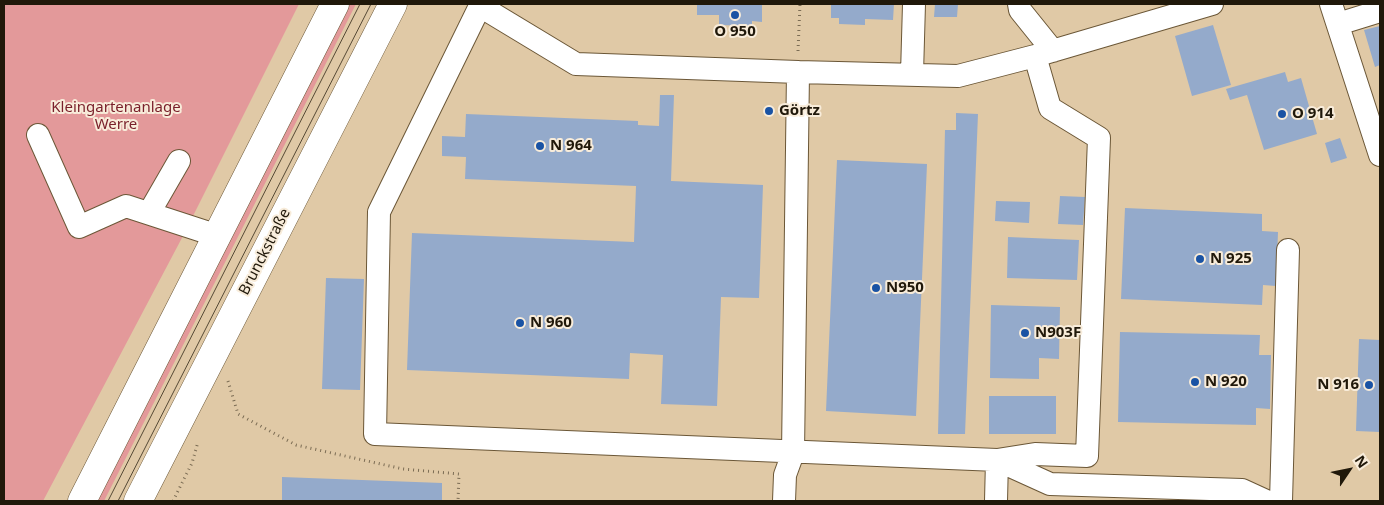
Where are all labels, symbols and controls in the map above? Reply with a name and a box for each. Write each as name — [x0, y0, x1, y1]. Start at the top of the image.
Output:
marker: O 950 — [729, 9, 741, 21]
place label: O 950 — [714, 23, 756, 41]
park label: Kleingartenanlage Werre — [51, 99, 181, 134]
place label: Görtz — [779, 102, 820, 120]
marker: Görtz — [763, 105, 775, 117]
place label: O 914 — [1292, 105, 1334, 123]
marker: O 914 — [1276, 108, 1288, 120]
place label: N 964 — [550, 137, 592, 155]
marker: N 964 — [534, 140, 546, 152]
street label: Brunckstraße — [236, 206, 294, 298]
place label: N 925 — [1210, 250, 1252, 268]
marker: N 925 — [1194, 253, 1206, 265]
place label: N950 — [886, 279, 924, 297]
marker: N950 — [870, 282, 882, 294]
place label: N 960 — [530, 314, 572, 332]
marker: N 960 — [514, 317, 526, 329]
place label: N903F — [1035, 324, 1081, 342]
marker: N903F — [1019, 327, 1031, 339]
place label: N 920 — [1205, 373, 1247, 391]
marker: N 920 — [1189, 376, 1201, 388]
place label: N 916 — [1317, 376, 1359, 394]
marker: N 916 — [1363, 379, 1375, 391]
north arrow — [1324, 445, 1374, 495]
text: N — [1351, 451, 1373, 471]

